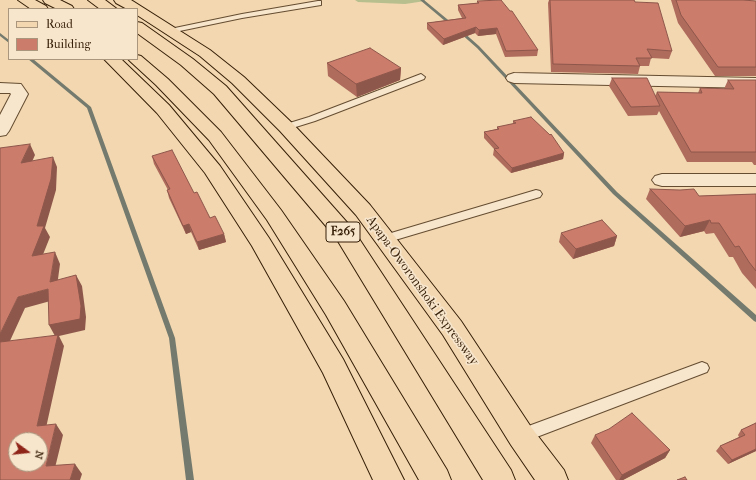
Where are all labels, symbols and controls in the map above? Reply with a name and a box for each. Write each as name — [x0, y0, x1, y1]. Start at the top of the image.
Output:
legend — [8, 8, 138, 60]
text: Road — [46, 17, 73, 31]
text: Building — [46, 37, 91, 51]
street label: Apapa-Oworonshoki Expressway — [363, 213, 481, 369]
road number: F265 — [326, 222, 360, 242]
north arrow — [8, 432, 48, 472]
text: N — [32, 449, 46, 461]

